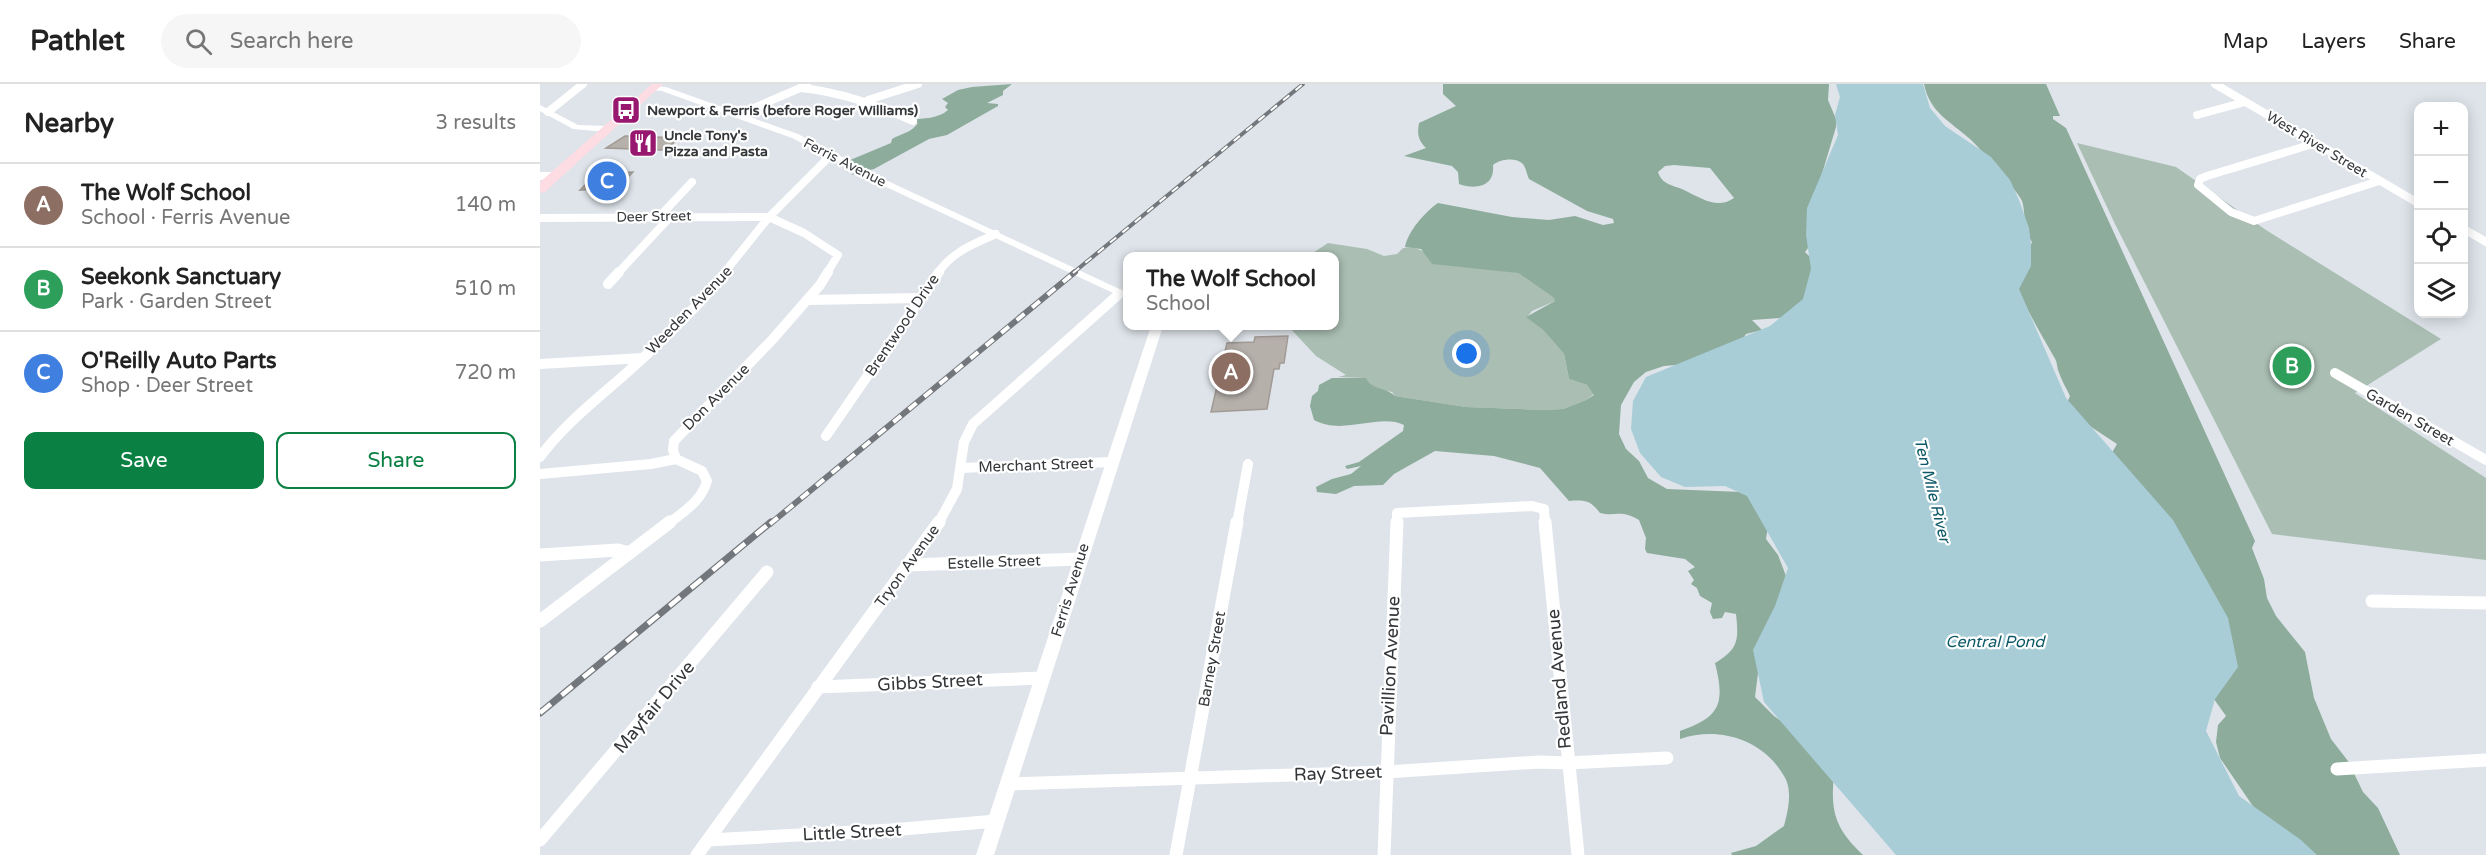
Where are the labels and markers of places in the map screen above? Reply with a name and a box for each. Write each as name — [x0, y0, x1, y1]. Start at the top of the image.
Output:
bus stop icon: Newport & Ferris (before Roger Williams) — [610, 94, 642, 126]
place label: Newport & Ferris (before Roger Williams) — [647, 102, 918, 119]
restaurant icon: Uncle Tony's Pizza and Pasta — [627, 127, 659, 159]
place label: Uncle Tony's Pizza and Pasta — [664, 127, 768, 160]
pin: C — [588, 158, 626, 204]
pin: B — [2272, 344, 2312, 388]
pin: A — [1212, 350, 1250, 394]

